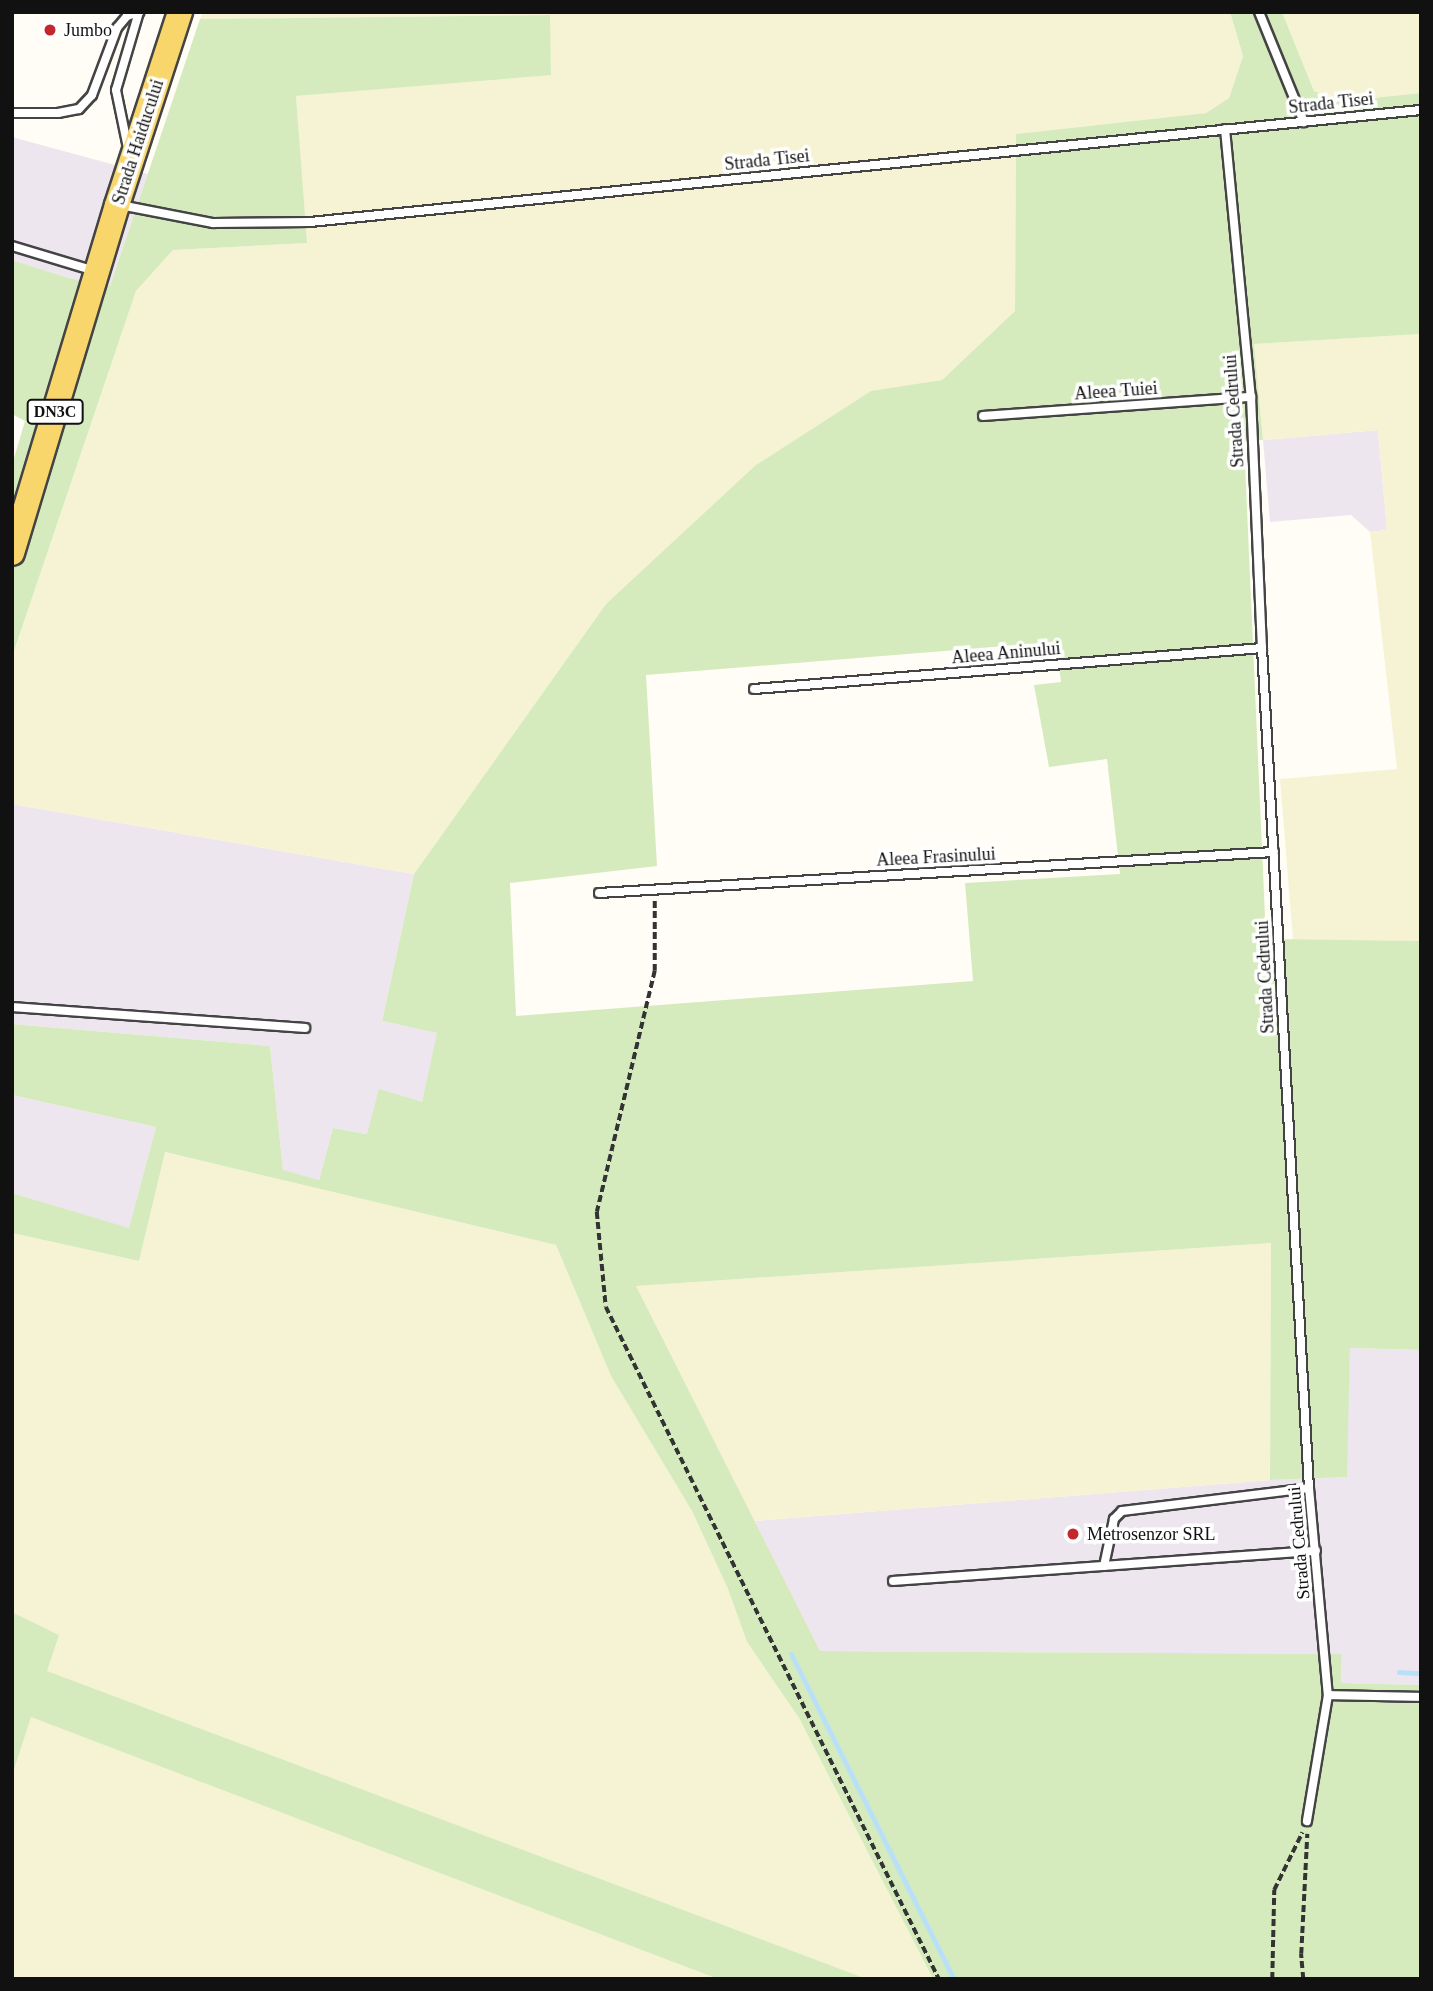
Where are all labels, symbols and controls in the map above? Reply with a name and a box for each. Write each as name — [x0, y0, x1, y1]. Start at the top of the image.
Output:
place label: Jumbo — [64, 19, 112, 41]
marker: Jumbo — [42, 22, 58, 38]
street label: Strada Haiducului — [108, 77, 168, 207]
street label: Strada Tisei — [1287, 88, 1375, 118]
street label: Strada Tisei — [723, 145, 811, 175]
street label: Strada Cedrului — [1219, 354, 1249, 468]
street label: Aleea Tuiei — [1073, 377, 1159, 405]
road number: DN3C — [25, 400, 85, 424]
street label: Aleea Aninului — [950, 637, 1062, 669]
street label: Aleea Frasinului — [876, 843, 996, 871]
street label: Strada Cedrului — [1251, 920, 1279, 1034]
street label: Strada Cedrului — [1283, 1486, 1315, 1600]
place label: Metrosenzor SRL — [1087, 1523, 1215, 1545]
marker: Metrosenzor SRL — [1065, 1526, 1081, 1542]

